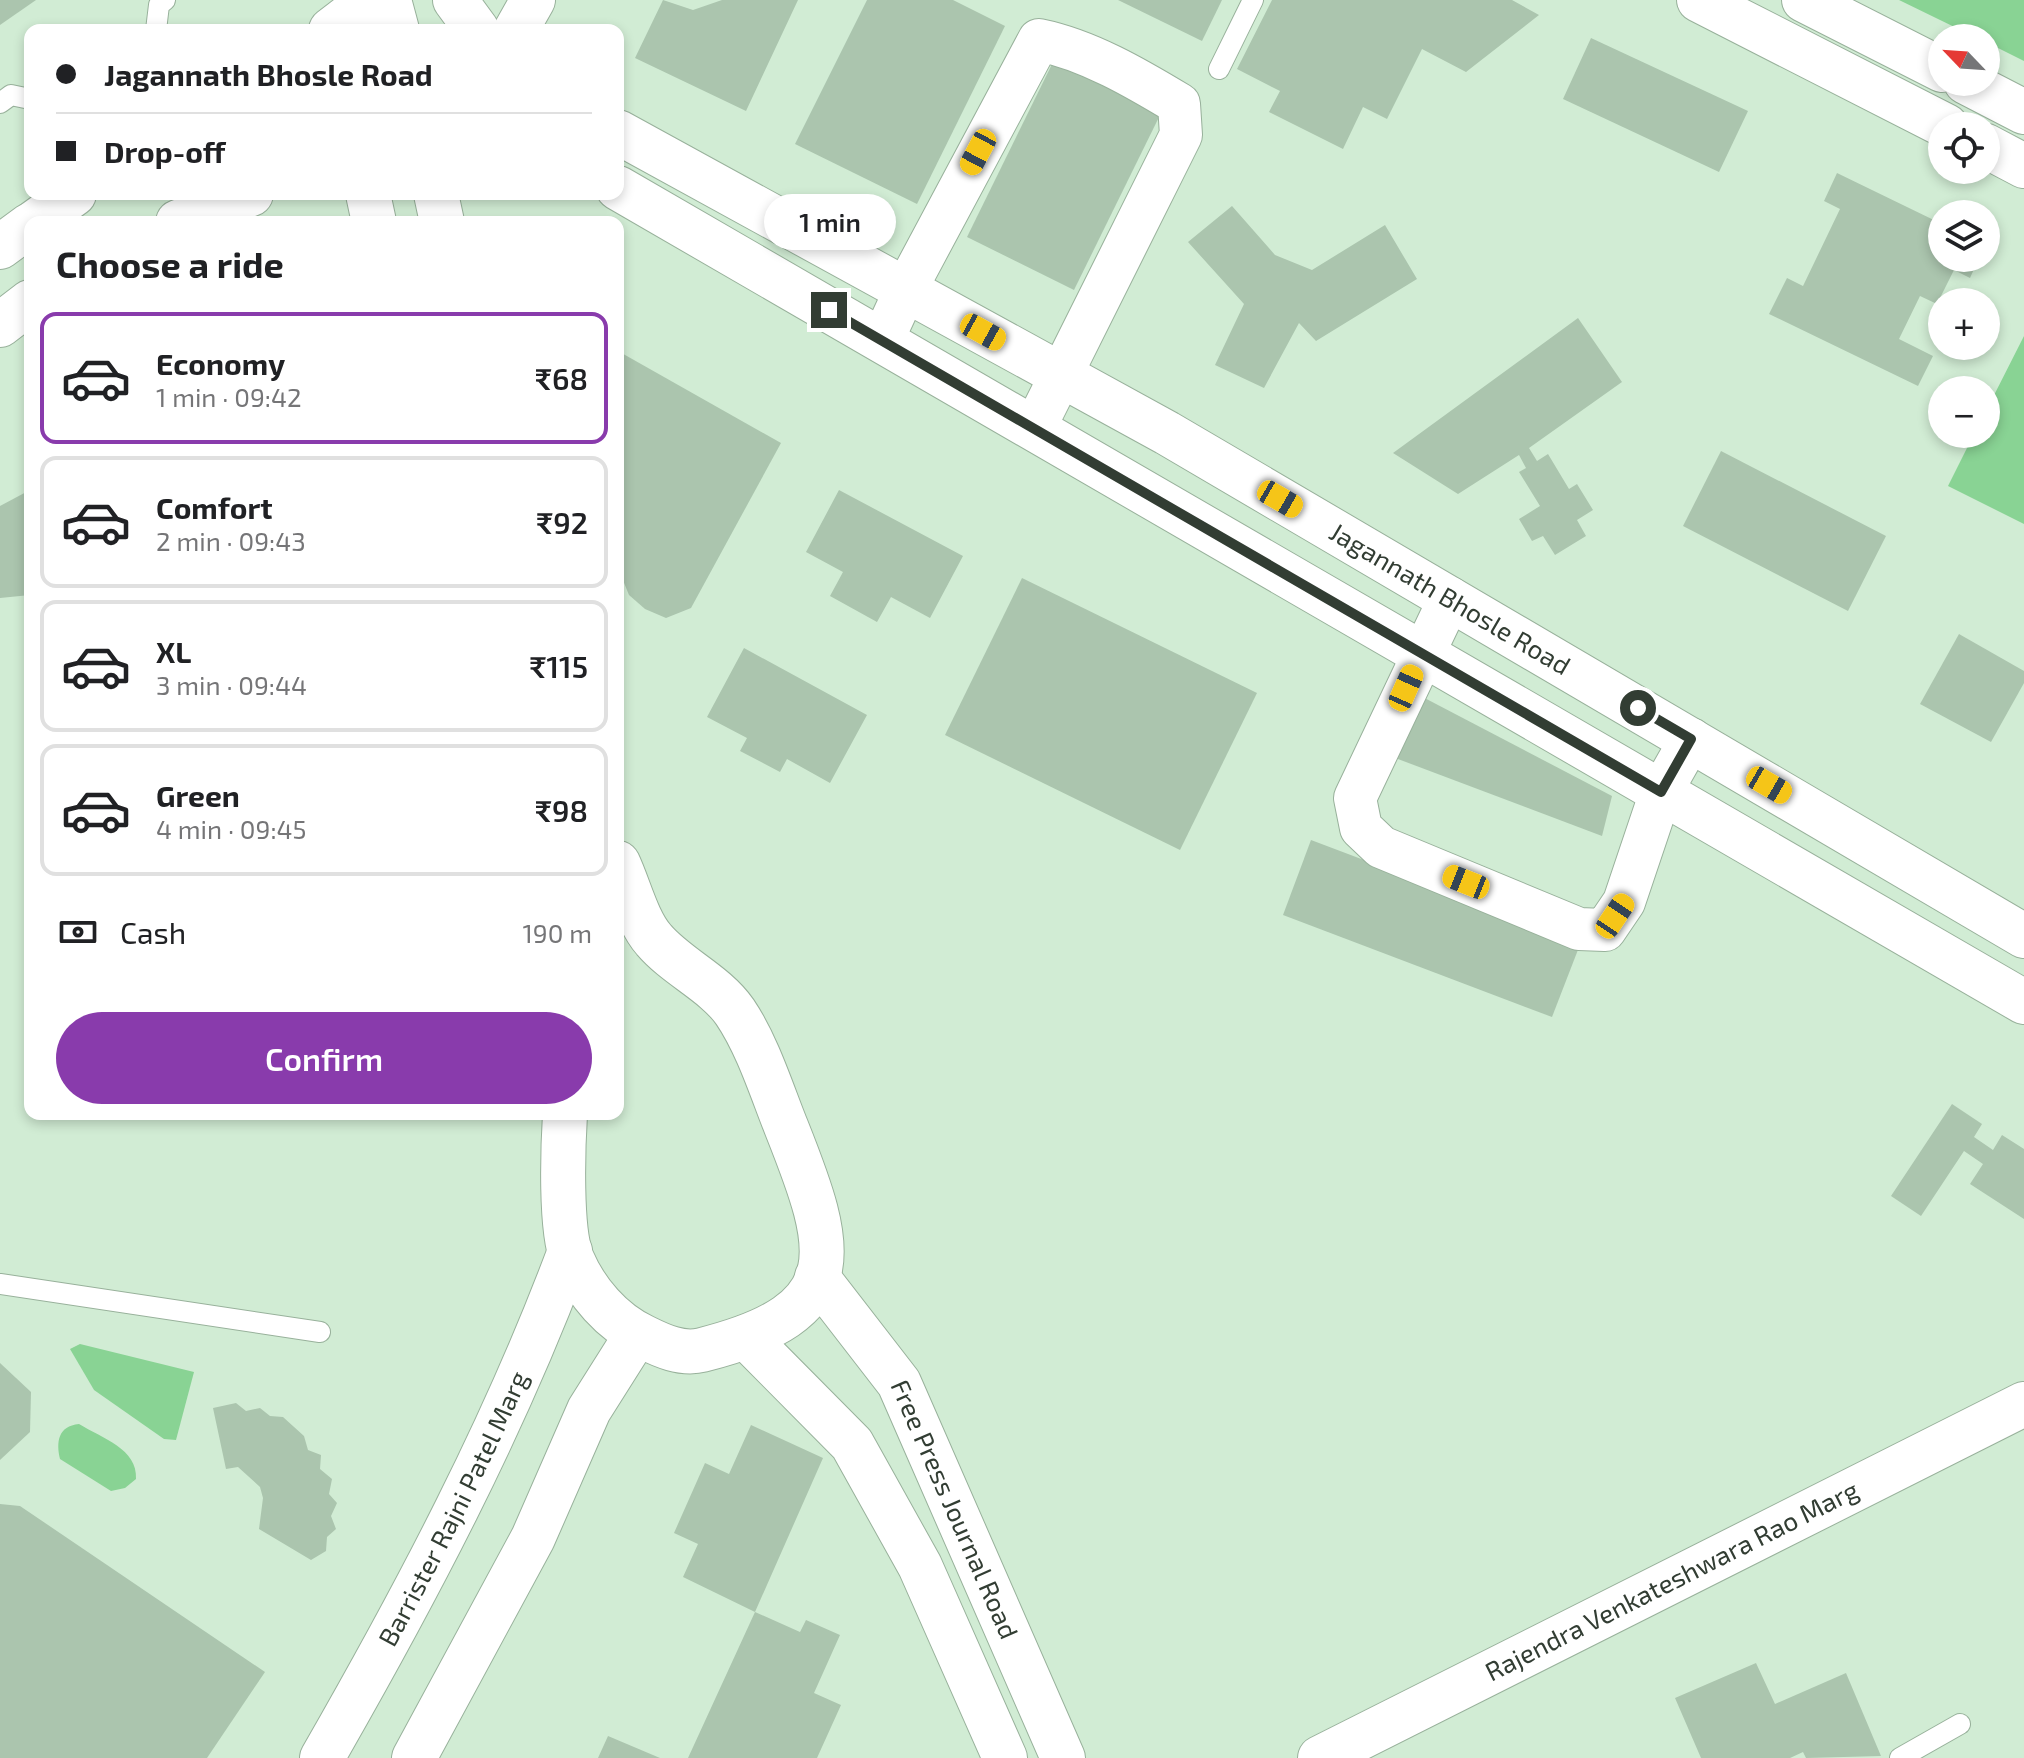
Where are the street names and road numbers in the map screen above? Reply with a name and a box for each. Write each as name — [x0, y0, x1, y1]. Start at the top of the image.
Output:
street label: Jagannath Bhosle Road — [1325, 515, 1576, 680]
street label: Barrister Rajni Patel Marg — [371, 1366, 533, 1651]
street label: Free Press Journal Road — [885, 1375, 1026, 1643]
street label: Rajendra Venkateshwara Rao Marg — [1480, 1473, 1863, 1686]

